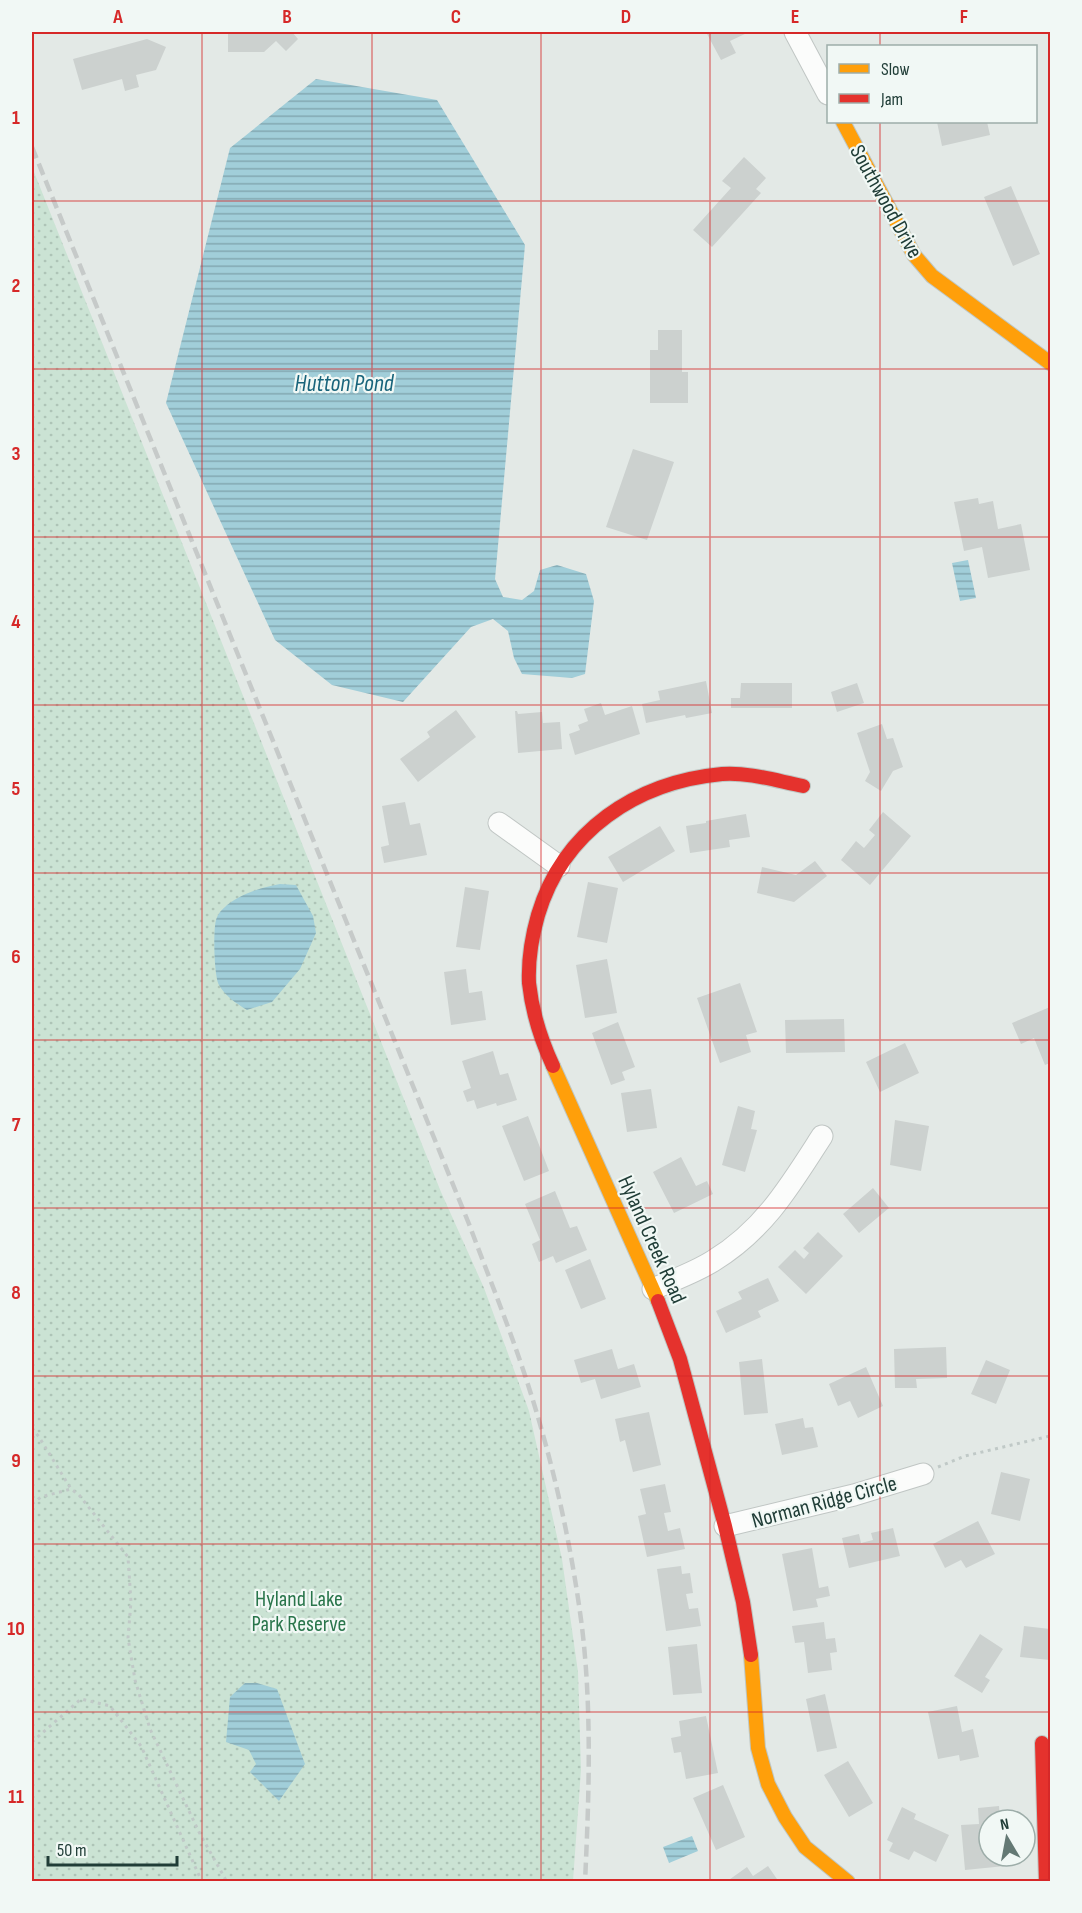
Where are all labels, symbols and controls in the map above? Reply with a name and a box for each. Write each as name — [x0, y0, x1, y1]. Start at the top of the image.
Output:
text: A — [112, 5, 123, 29]
text: B — [282, 5, 292, 29]
text: C — [451, 5, 461, 29]
text: D — [621, 5, 631, 29]
text: E — [791, 5, 799, 29]
text: F — [960, 5, 968, 29]
legend — [827, 45, 1037, 123]
text: Slow — [881, 59, 910, 80]
text: Jam — [880, 89, 903, 110]
text: 1 — [12, 106, 20, 130]
street label: Southwood Drive — [843, 140, 928, 263]
text: 2 — [12, 274, 20, 298]
water label: Hutton Pond — [294, 369, 395, 398]
text: 3 — [12, 442, 21, 466]
text: 4 — [11, 610, 21, 634]
text: 5 — [12, 777, 21, 801]
text: 6 — [11, 945, 21, 969]
text: 7 — [12, 1113, 21, 1137]
street label: Hyland Creek Road — [611, 1171, 692, 1308]
text: 8 — [11, 1281, 21, 1305]
text: 9 — [11, 1449, 21, 1473]
street label: Norman Ridge Circle — [749, 1470, 900, 1535]
park label: Hyland Lake Park Reserve — [252, 1586, 346, 1638]
text: 10 — [7, 1617, 25, 1641]
text: 11 — [8, 1785, 24, 1809]
north arrow — [977, 1808, 1037, 1868]
text: N — [999, 1815, 1011, 1835]
scale bar — [48, 1829, 177, 1867]
text: 50 m — [57, 1840, 87, 1861]

